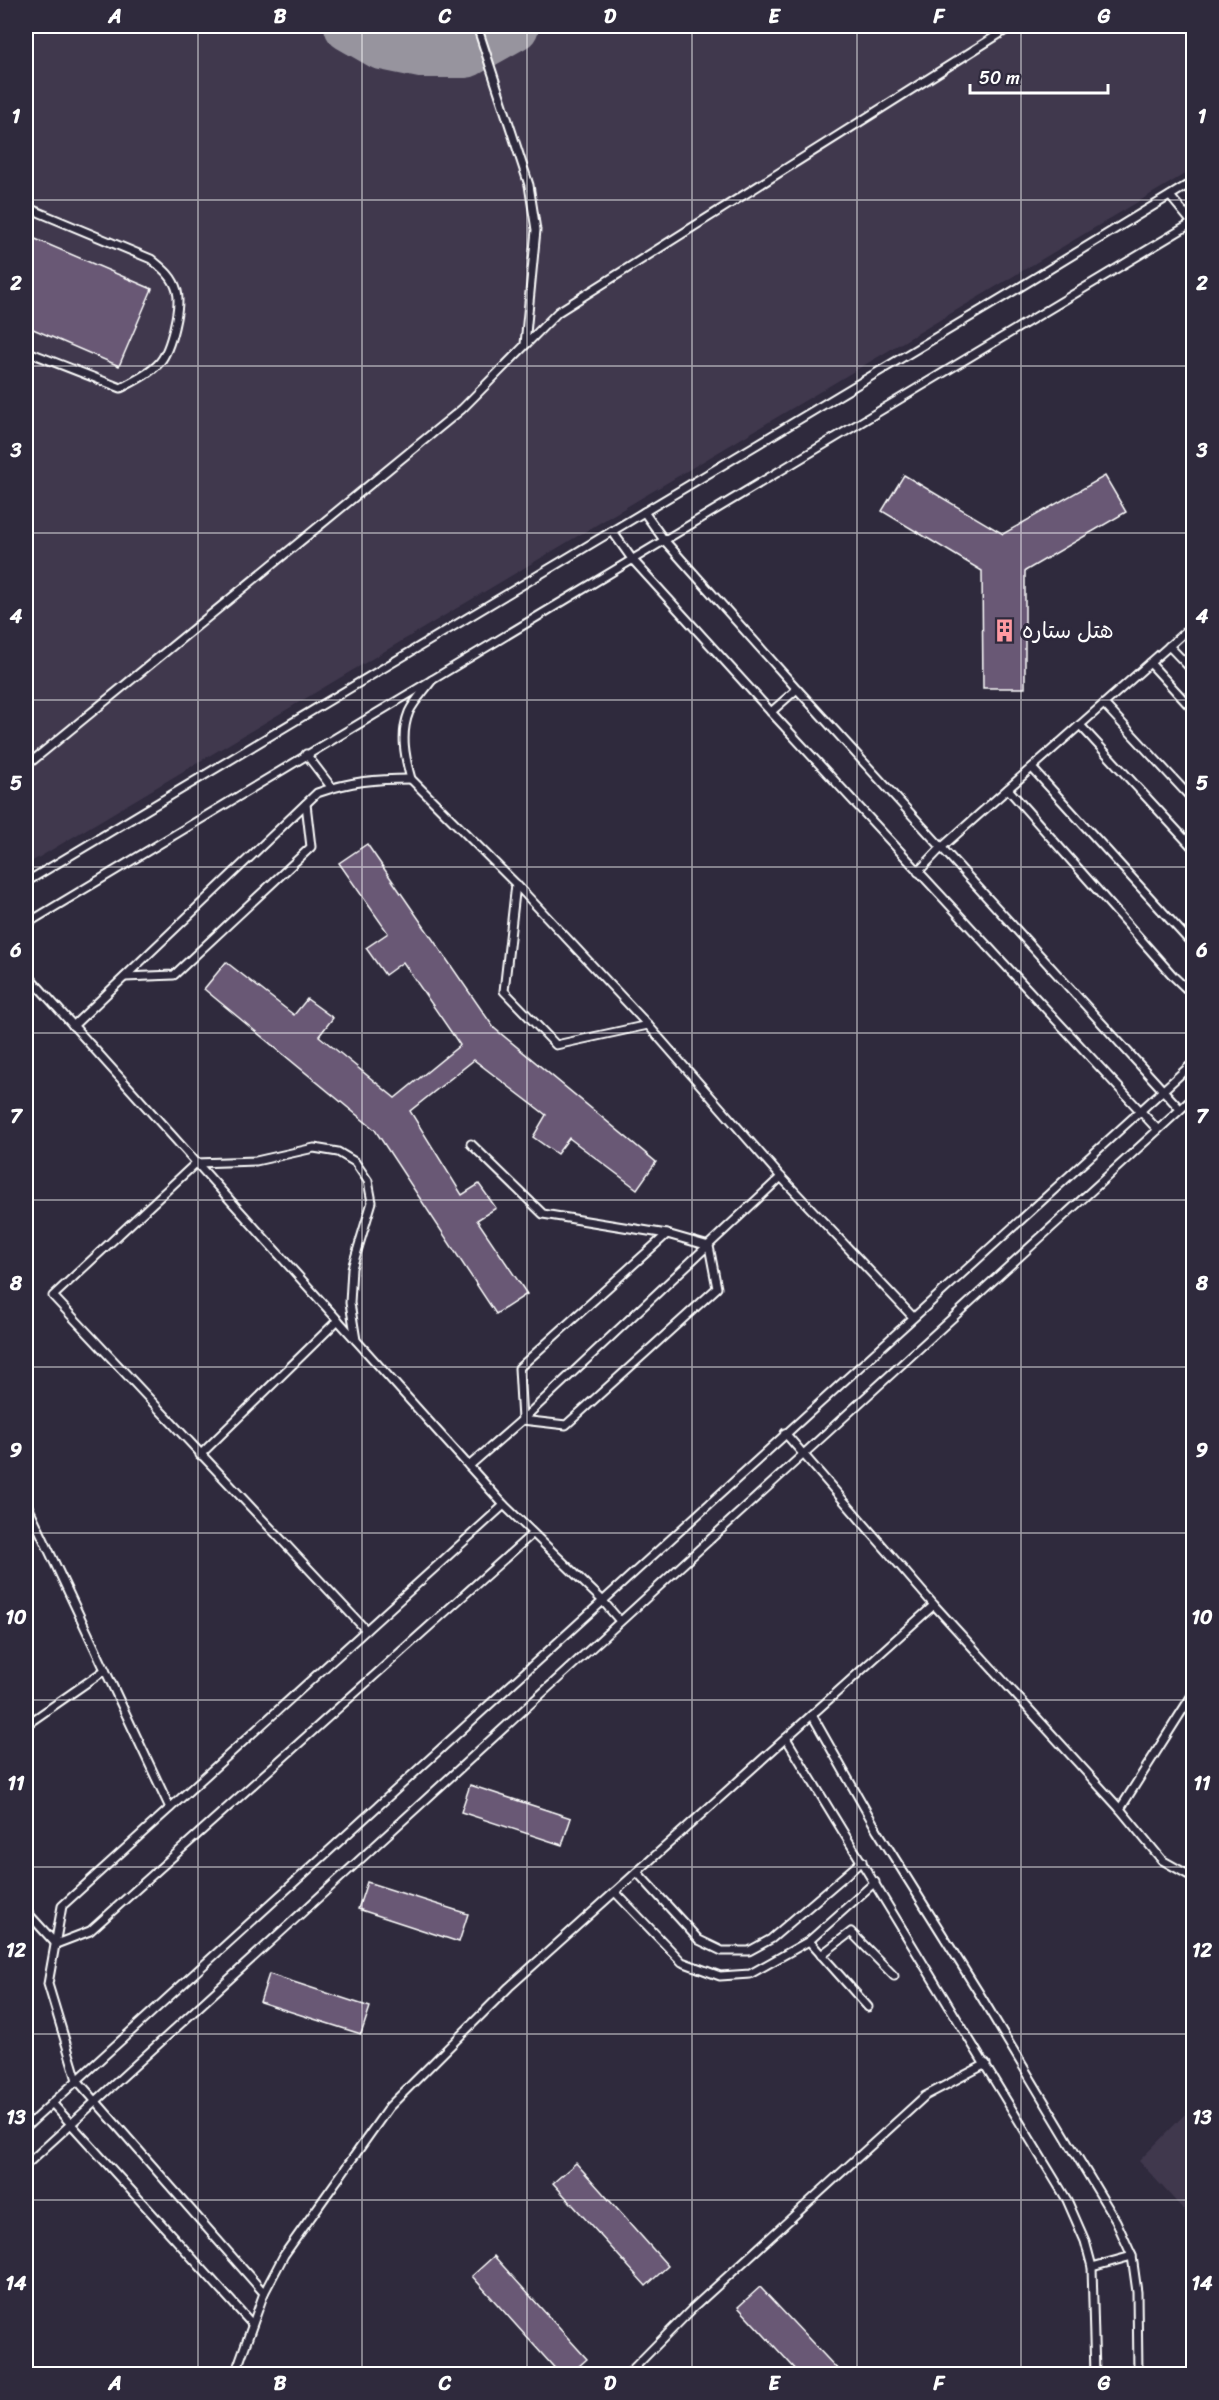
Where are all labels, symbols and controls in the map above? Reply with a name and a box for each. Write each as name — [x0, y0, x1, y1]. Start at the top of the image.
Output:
text: A — [107, 0, 122, 34]
text: B — [274, 0, 287, 34]
text: C — [438, 0, 452, 34]
text: D — [604, 0, 617, 34]
text: E — [768, 0, 781, 34]
text: F — [933, 0, 946, 34]
text: G — [1097, 0, 1111, 34]
scale bar — [970, 57, 1108, 95]
text: 50 m — [979, 62, 1020, 94]
text: 1 — [12, 99, 21, 134]
text: 1 — [1198, 99, 1207, 134]
text: 2 — [9, 266, 22, 301]
text: 2 — [1195, 266, 1208, 301]
text: 3 — [10, 433, 22, 468]
text: 3 — [1196, 433, 1208, 468]
text: 4 — [9, 599, 23, 634]
text: 4 — [1195, 599, 1209, 634]
place label: هتل ستاره — [1022, 611, 1114, 650]
building icon: هتل ستاره — [991, 617, 1017, 643]
text: 5 — [10, 766, 22, 801]
text: 5 — [1196, 766, 1208, 801]
text: 6 — [9, 933, 22, 968]
text: 6 — [1195, 933, 1208, 968]
text: 7 — [10, 1099, 23, 1134]
text: 7 — [1196, 1099, 1209, 1134]
text: 8 — [9, 1266, 23, 1301]
text: 8 — [1195, 1266, 1209, 1301]
text: 9 — [10, 1433, 22, 1468]
text: 9 — [1196, 1433, 1208, 1468]
text: 10 — [5, 1600, 27, 1635]
text: 10 — [1191, 1600, 1213, 1635]
text: 11 — [7, 1766, 25, 1801]
text: 11 — [1193, 1766, 1211, 1801]
text: 12 — [6, 1933, 27, 1968]
text: 12 — [1192, 1933, 1213, 1968]
text: 13 — [6, 2100, 26, 2135]
text: 13 — [1192, 2100, 1212, 2135]
text: 14 — [5, 2266, 27, 2301]
text: 14 — [1191, 2266, 1213, 2301]
text: A — [107, 2366, 122, 2400]
text: B — [274, 2366, 287, 2400]
text: C — [438, 2366, 452, 2400]
text: D — [604, 2366, 617, 2400]
text: E — [768, 2366, 781, 2400]
text: F — [933, 2366, 946, 2400]
text: G — [1097, 2366, 1111, 2400]

